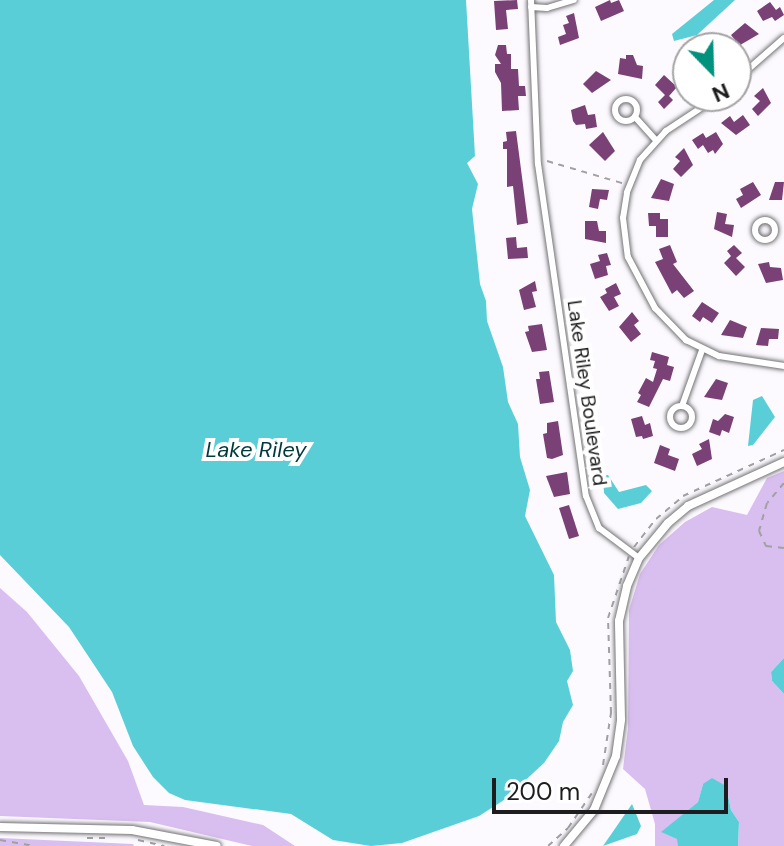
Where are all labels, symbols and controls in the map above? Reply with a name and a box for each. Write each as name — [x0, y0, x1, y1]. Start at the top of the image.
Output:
north arrow — [672, 32, 752, 112]
text: N — [708, 76, 734, 109]
street label: Lake Riley Boulevard — [562, 299, 612, 487]
water label: Lake Riley — [206, 437, 306, 463]
scale bar — [496, 762, 732, 812]
text: 200 m — [506, 776, 580, 807]

